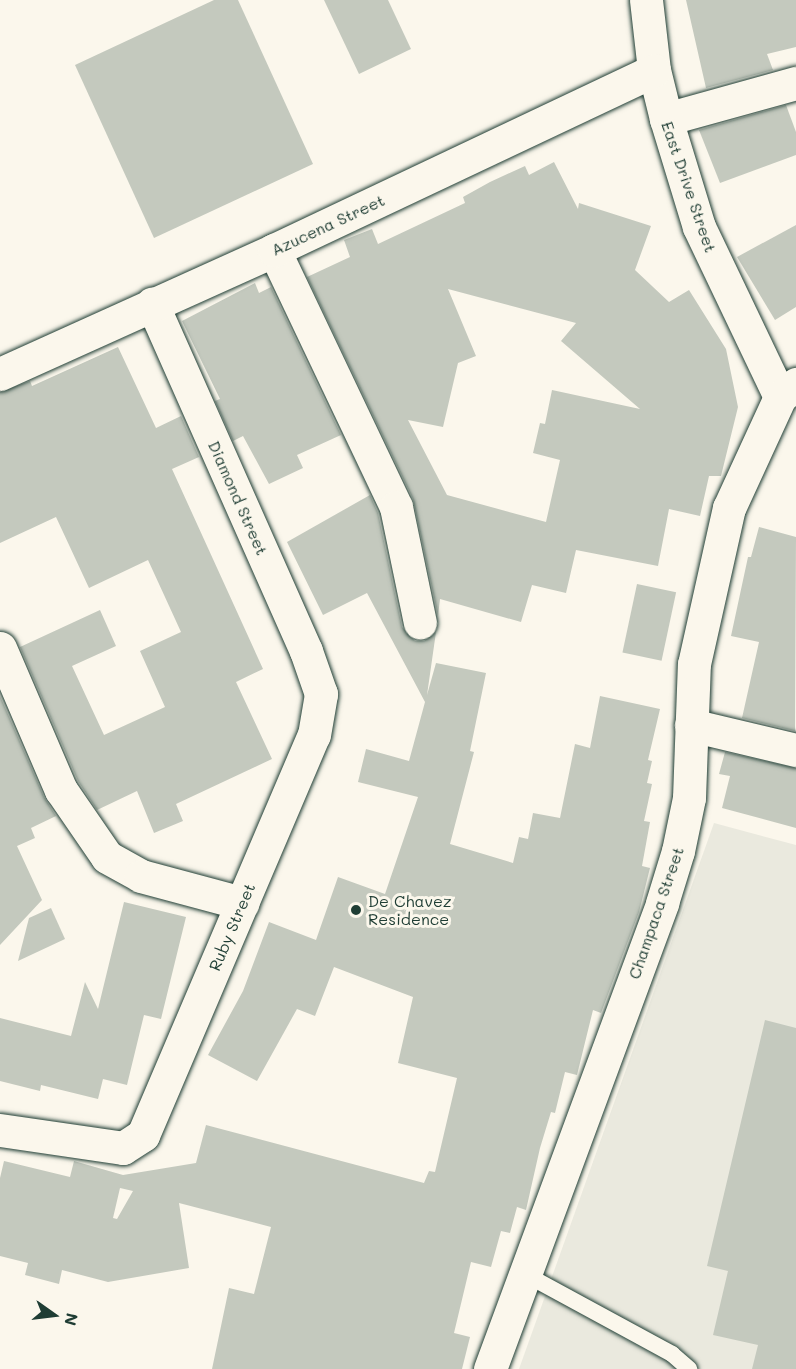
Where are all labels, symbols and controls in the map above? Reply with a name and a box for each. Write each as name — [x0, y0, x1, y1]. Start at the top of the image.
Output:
street label: East Drive Street — [658, 119, 720, 255]
street label: Azucena Street — [268, 190, 388, 260]
street label: Diamond Street — [204, 438, 272, 558]
street label: Champaca Street — [624, 844, 688, 982]
street label: Ruby Street — [205, 880, 259, 974]
place label: De Chavez Residence — [368, 891, 452, 929]
marker: De Chavez Residence — [349, 903, 363, 917]
north arrow — [24, 1285, 84, 1345]
text: N — [60, 1311, 84, 1328]

